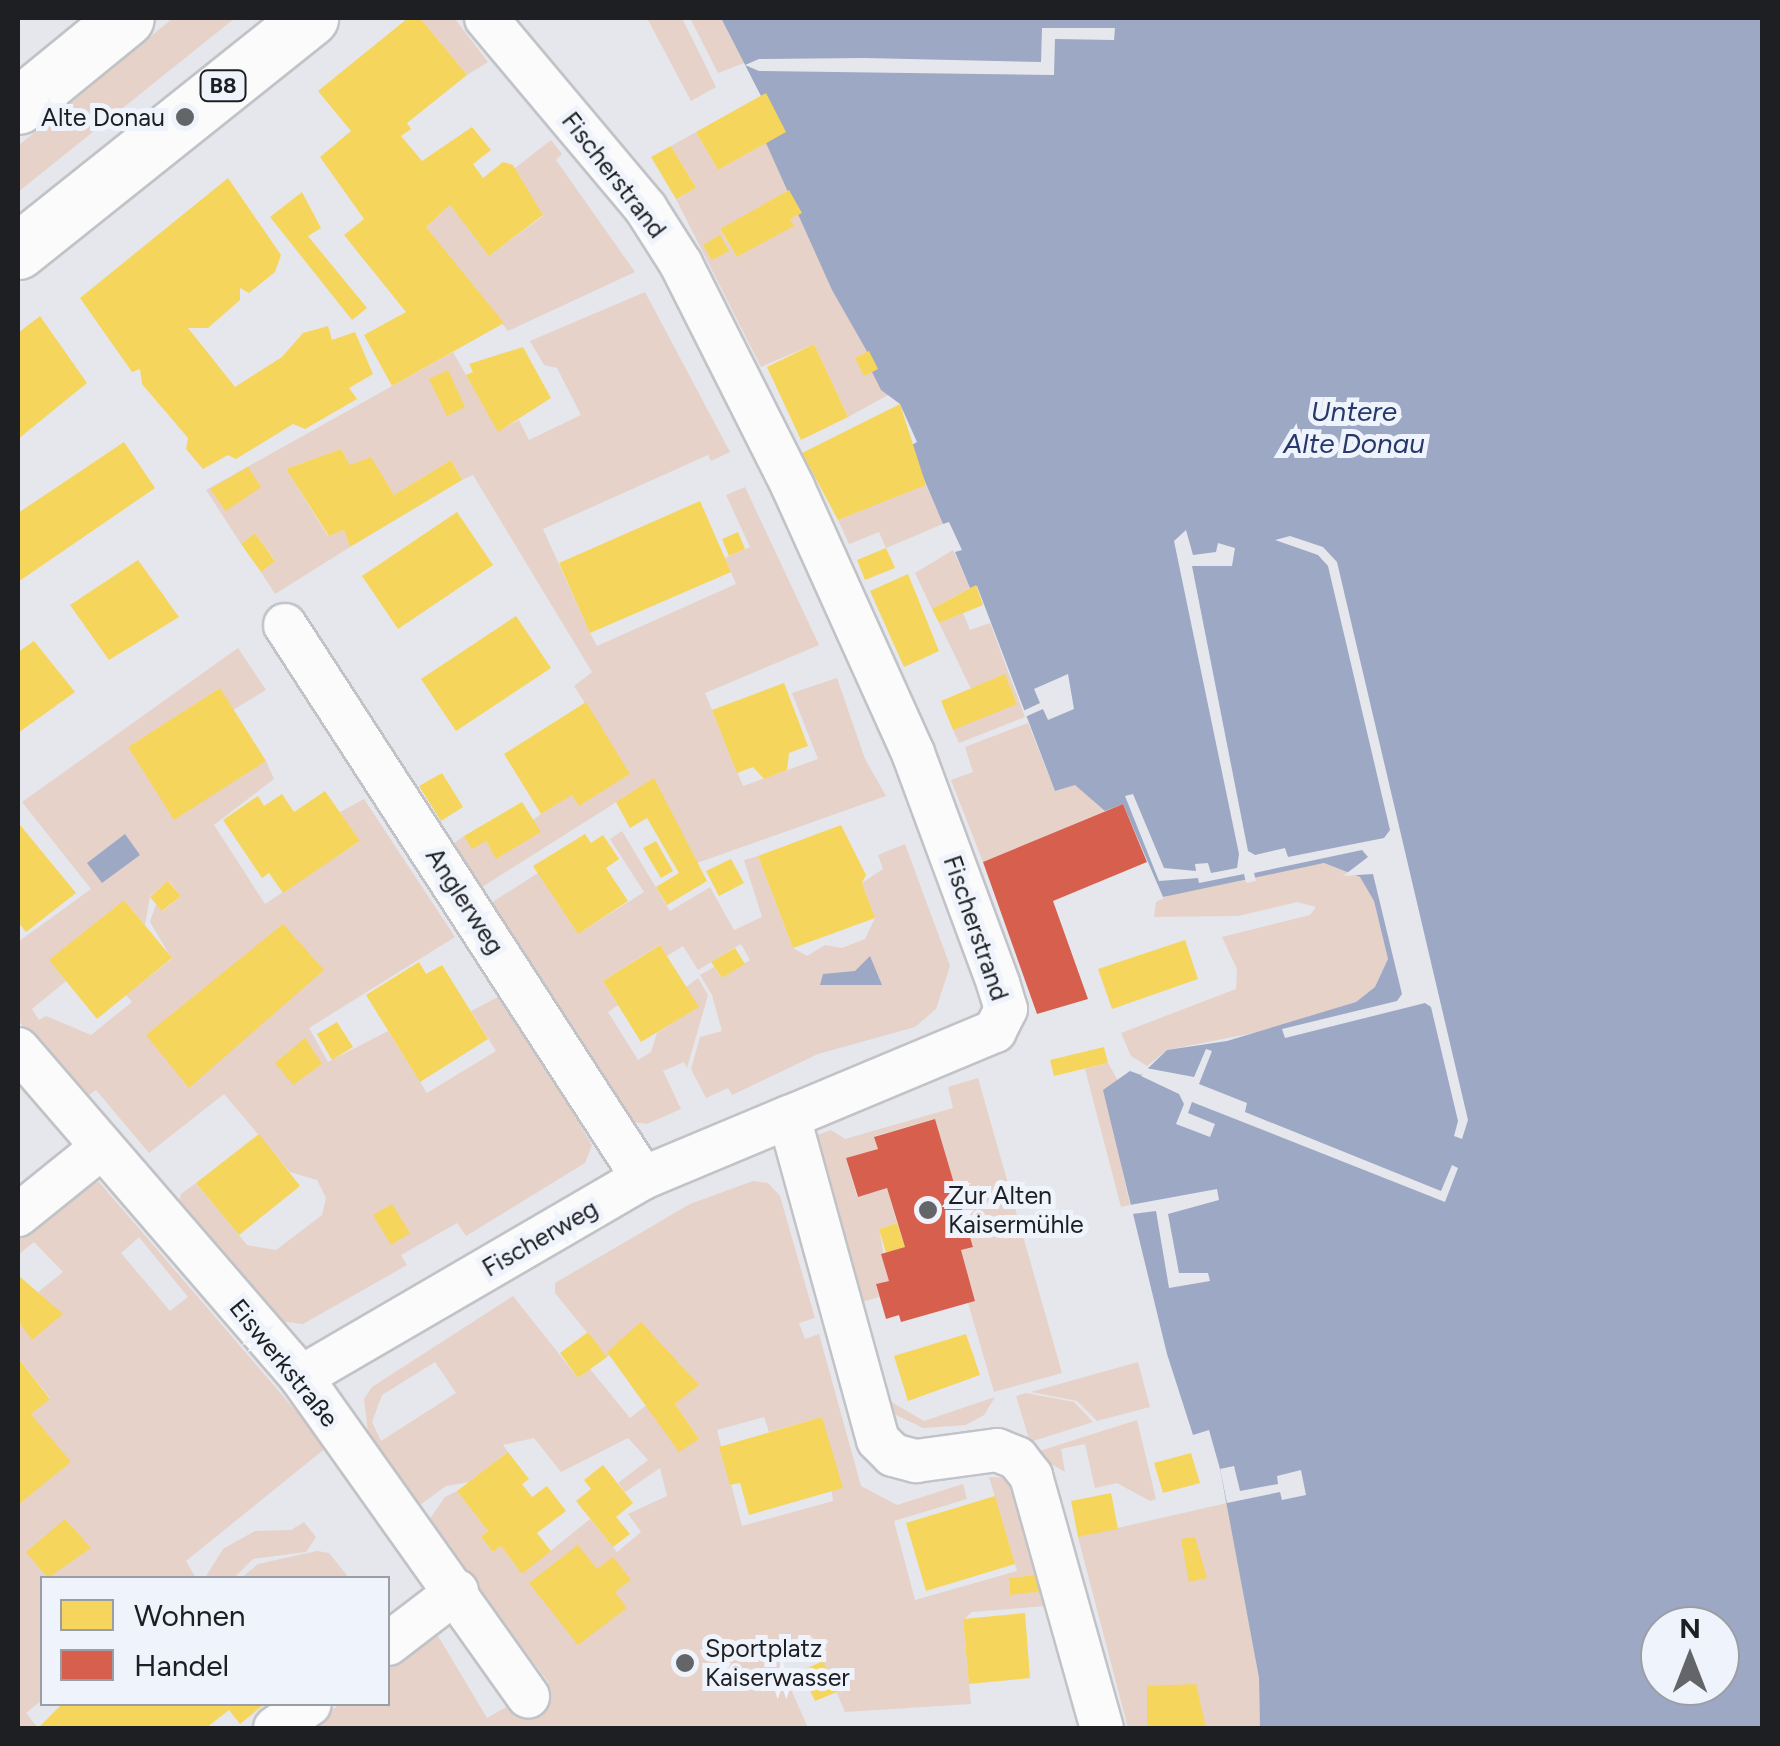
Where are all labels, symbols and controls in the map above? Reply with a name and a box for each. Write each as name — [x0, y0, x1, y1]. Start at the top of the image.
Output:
road number: B8 — [198, 69, 248, 103]
place label: Alte Donau — [41, 102, 165, 132]
marker: Alte Donau — [174, 106, 196, 128]
street label: Fischerstrand — [556, 106, 672, 244]
water label: Untere Alte Donau — [1283, 394, 1425, 460]
street label: Anglerweg — [420, 842, 510, 960]
street label: Fischerstrand — [937, 851, 1015, 1005]
place label: Zur Alten Kaisermühle — [948, 1181, 1084, 1240]
street label: Fischerweg — [477, 1193, 603, 1283]
marker: Zur Alten Kaisermühle — [917, 1199, 939, 1221]
street label: Eiswerkstraße — [223, 1293, 345, 1433]
legend — [40, 1576, 390, 1706]
text: Wohnen — [134, 1597, 246, 1634]
north arrow — [1640, 1606, 1740, 1706]
text: N — [1679, 1611, 1701, 1645]
place label: Sportplatz Kaiserwasser — [705, 1634, 850, 1693]
text: Handel — [134, 1647, 229, 1684]
marker: Sportplatz Kaiserwasser — [674, 1652, 696, 1674]

